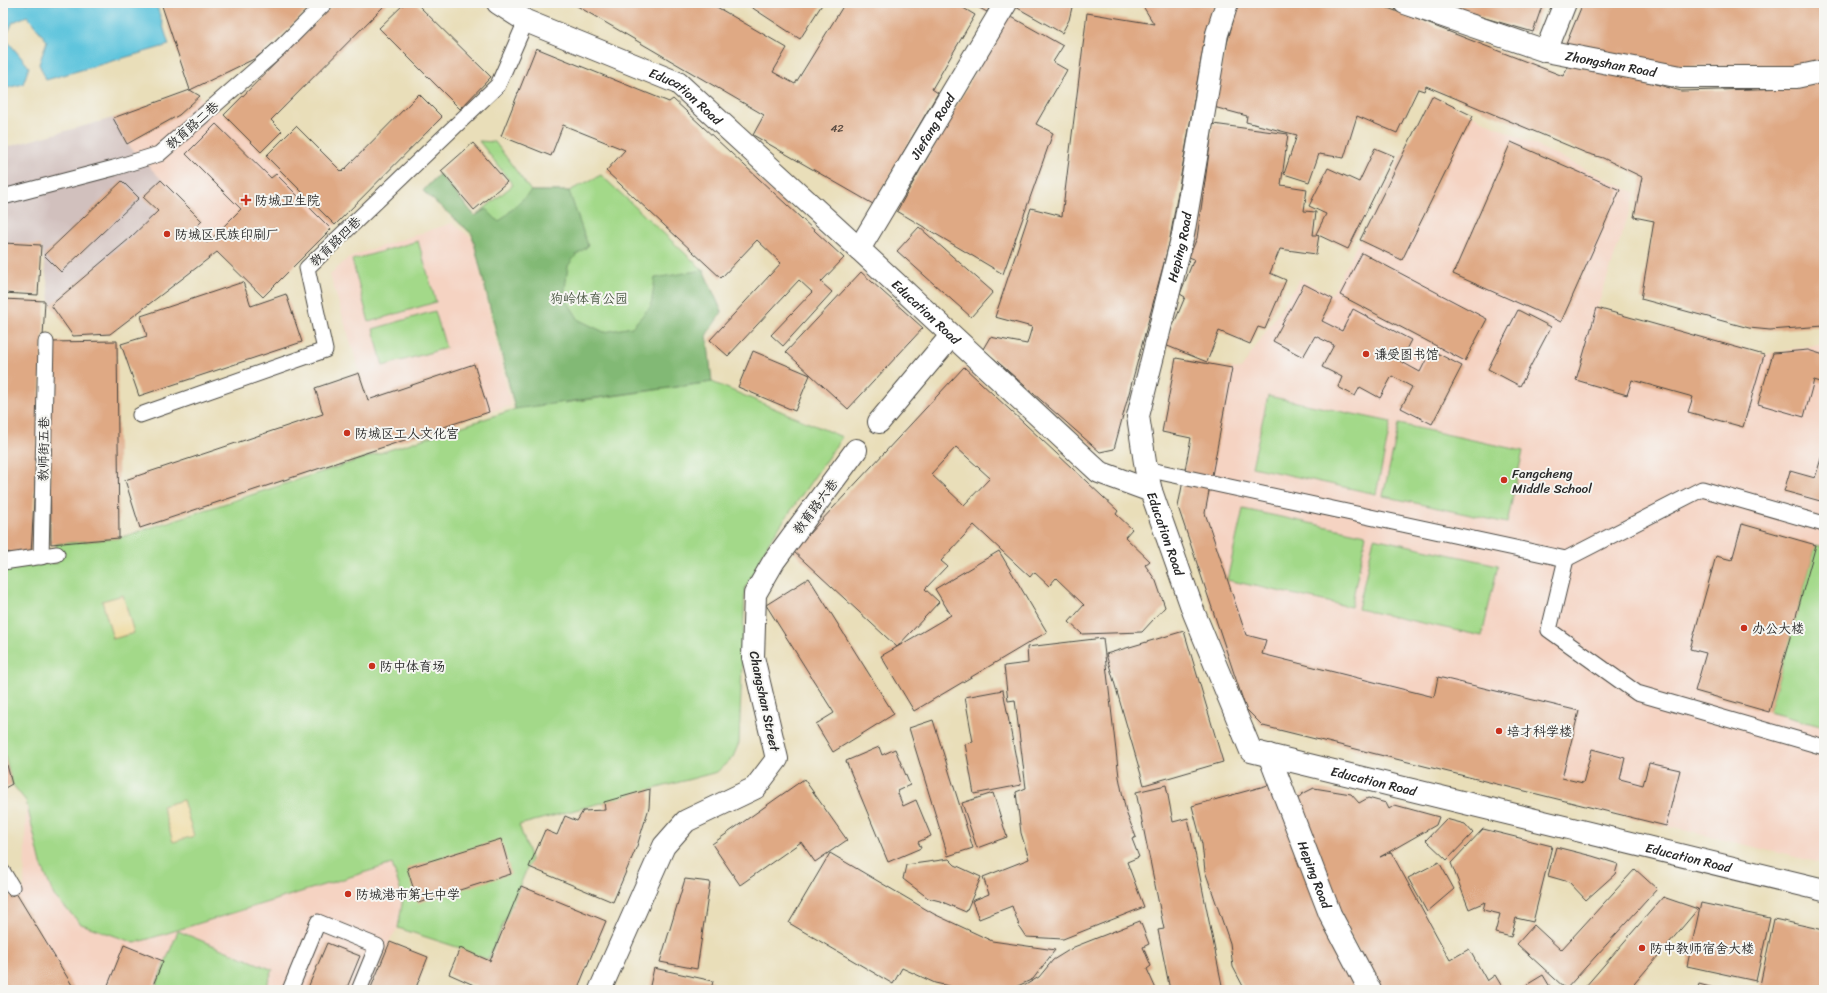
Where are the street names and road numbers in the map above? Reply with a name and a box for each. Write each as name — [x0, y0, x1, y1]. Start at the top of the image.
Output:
street label: Zhongshan Road — [1563, 44, 1659, 84]
street label: Education Road — [645, 61, 729, 131]
street label: Jiefang Road — [904, 88, 962, 165]
street label: 教育路二巷 — [160, 95, 224, 155]
street label: Heping Road — [1161, 209, 1199, 285]
street label: 教育路四巷 — [304, 211, 367, 272]
street label: Education Road — [886, 274, 967, 351]
street label: 教师街五巷 — [31, 416, 56, 482]
street label: 教育路六巷 — [787, 473, 844, 539]
street label: Education Road — [1140, 488, 1191, 580]
street label: Changshan Street — [743, 649, 787, 754]
street label: Education Road — [1328, 760, 1420, 803]
street label: Education Road — [1643, 836, 1735, 879]
street label: Heping Road — [1291, 837, 1338, 913]

